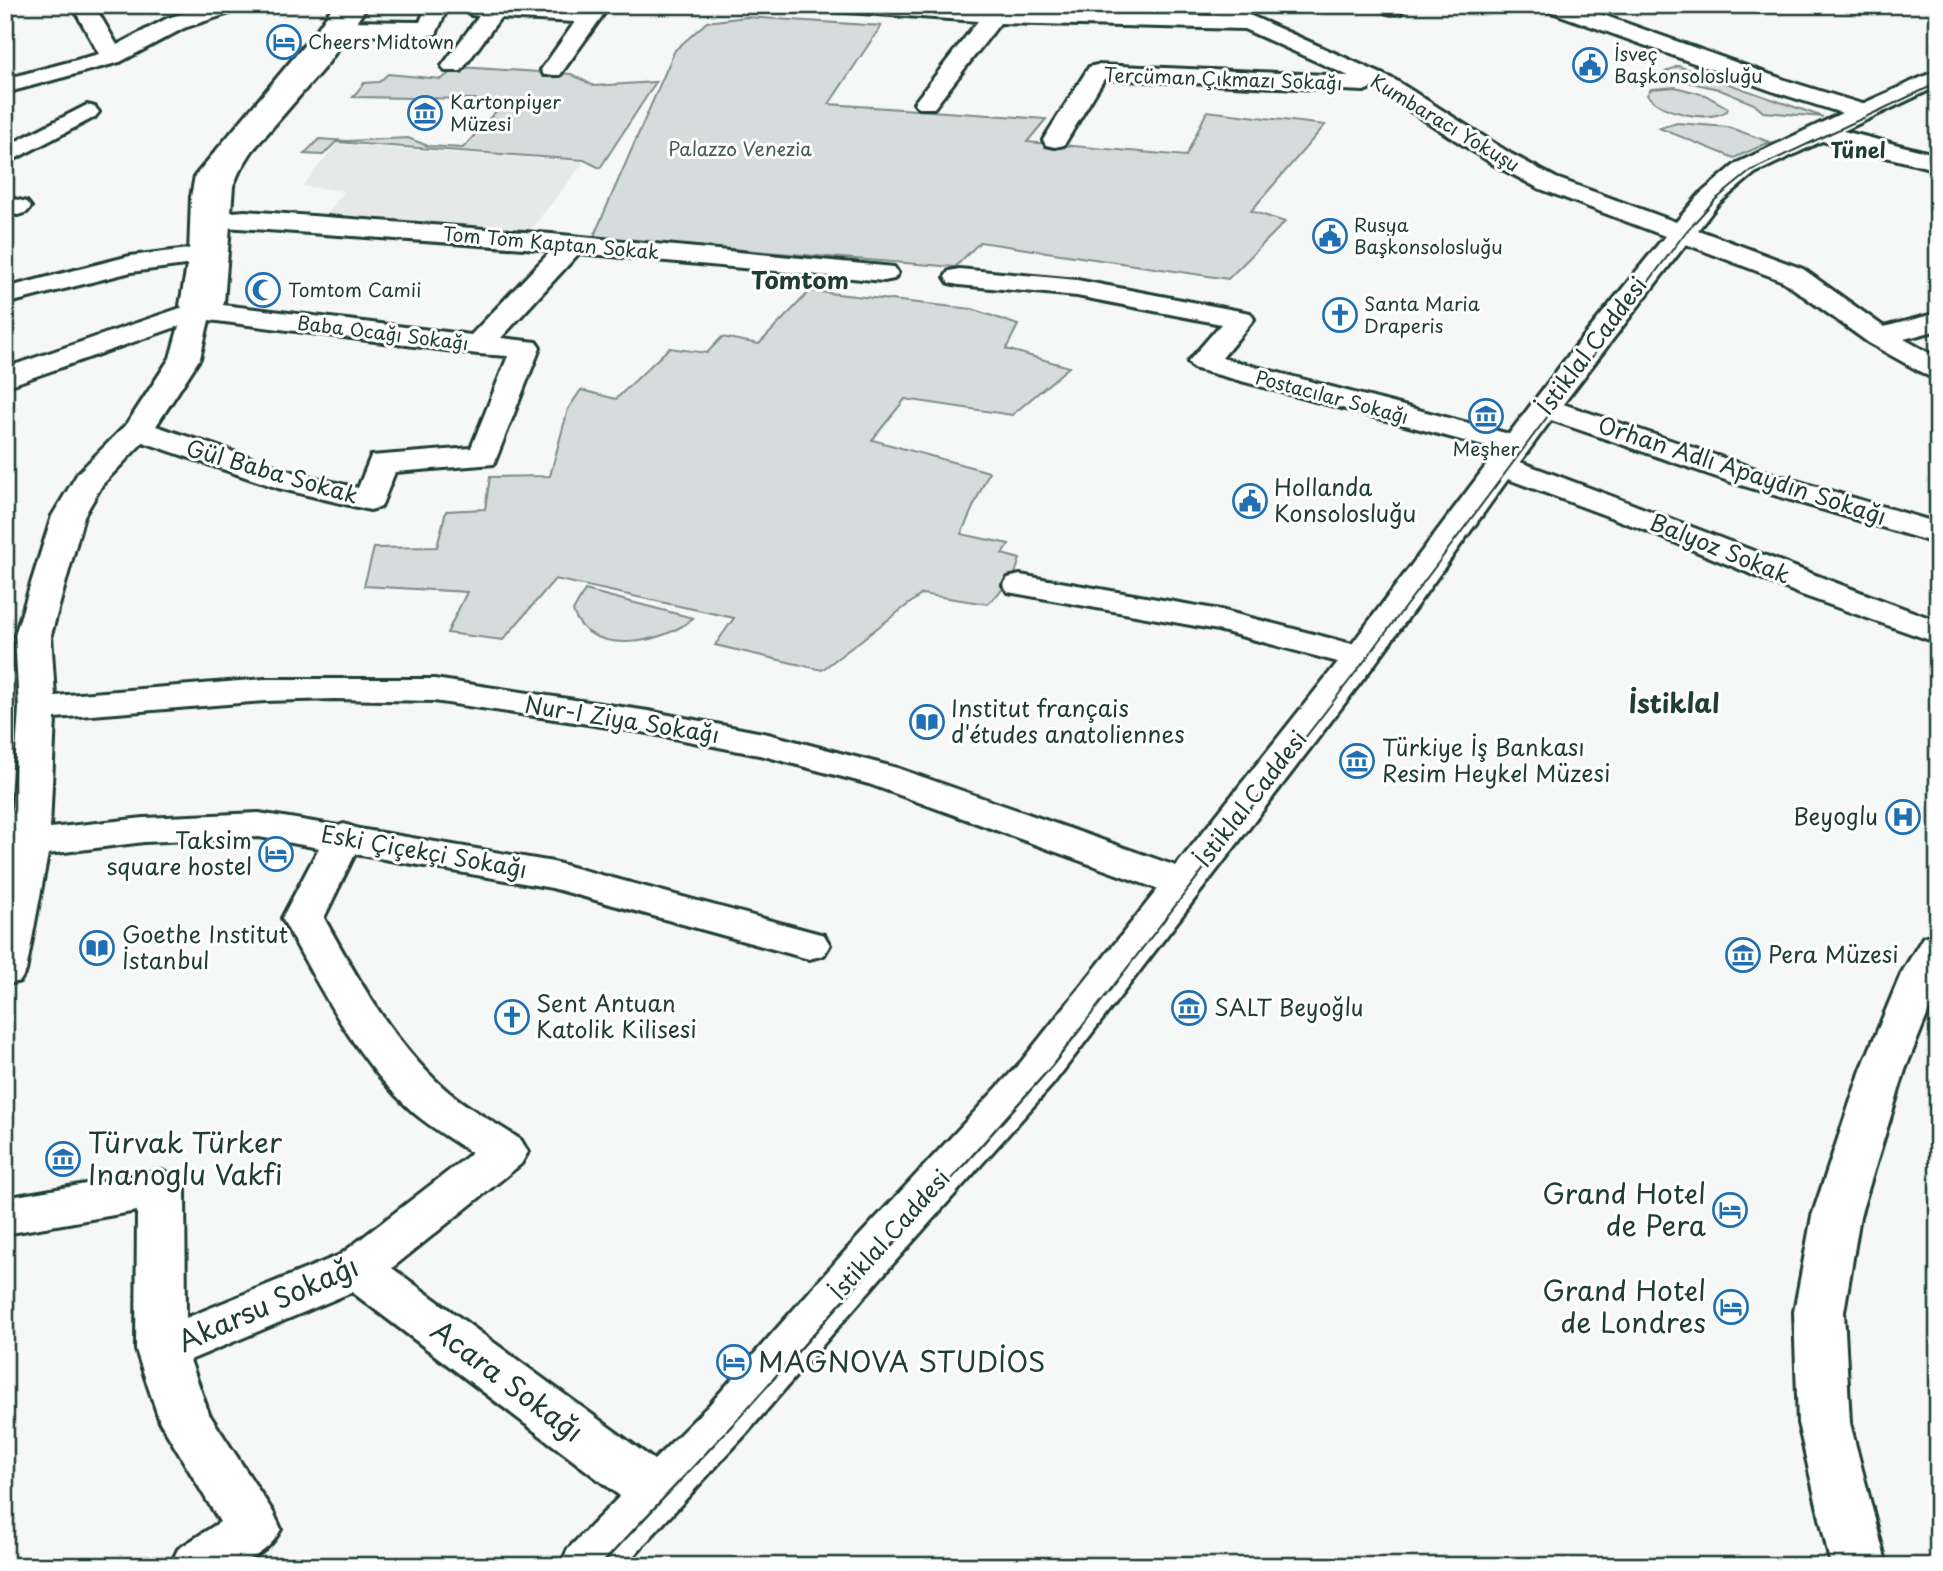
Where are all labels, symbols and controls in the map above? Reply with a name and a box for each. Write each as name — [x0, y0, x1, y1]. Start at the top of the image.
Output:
hotel icon: Cheers Midtown — [265, 23, 303, 61]
place label: Cheers Midtown — [308, 27, 454, 55]
place label: İsveç Başkonsolosluğu — [1614, 39, 1763, 89]
public building icon: İsveç Başkonsolosluğu — [1571, 46, 1609, 84]
street label: Tercüman Çıkmazı Sokağı — [1103, 60, 1343, 96]
street label: Kumbaracı Yokuşu — [1366, 66, 1525, 178]
place label: Kartonpiyer Müzesi — [450, 87, 561, 137]
museum icon: Kartonpiyer Müzesi — [406, 94, 444, 132]
district label: Tünel — [1831, 133, 1885, 165]
park label: Palazzo Venezia — [668, 134, 812, 162]
place label: Rusya Başkonsolosluğu — [1354, 210, 1503, 260]
public building icon: Rusya Başkonsolosluğu — [1311, 217, 1349, 255]
street label: Tom Tom Kaptan Sokak — [442, 219, 660, 265]
district label: Tomtom — [751, 261, 849, 297]
street label: İstiklal Caddesi — [1527, 269, 1655, 422]
mosque icon: Tomtom Camii — [244, 271, 282, 309]
place label: Tomtom Camii — [288, 275, 421, 303]
place label: Santa Maria Draperis — [1364, 289, 1480, 339]
church icon: Santa Maria Draperis — [1321, 296, 1359, 334]
street label: Baba Ocağı Sokağı — [296, 308, 470, 356]
street label: Postacılar Sokağı — [1253, 362, 1412, 430]
museum icon: Meşher — [1467, 397, 1505, 435]
street label: Orhan Adlı Apaydın Sokağı — [1594, 406, 1891, 533]
street label: Gül Baba Sokak — [182, 429, 363, 512]
place label: Meşher — [1453, 434, 1520, 462]
place label: Hollanda Konsolosluğu — [1274, 469, 1416, 530]
public building icon: Hollanda Konsolosluğu — [1231, 482, 1269, 520]
street label: Balyoz Sokak — [1645, 504, 1796, 592]
district label: İstiklal — [1629, 683, 1719, 722]
street label: Nur-I Ziya Sokağı — [522, 686, 722, 751]
place label: Institut français d'études anatoliennes — [951, 690, 1185, 751]
library icon: Institut français d'études anatoliennes — [908, 703, 946, 741]
street label: İstiklal Caddesi — [1185, 722, 1314, 874]
place label: Türkiye İş Bankası Resim Heykel Müzesi — [1382, 729, 1610, 790]
museum icon: Türkiye İş Bankası Resim Heykel Müzesi — [1338, 742, 1376, 780]
place label: Beyoglu — [1793, 798, 1878, 833]
hospital icon: Beyoglu — [1884, 798, 1922, 836]
street label: Eski Çiçekçi Sokağı — [318, 815, 530, 886]
place label: Taksim square hostel — [107, 822, 252, 883]
hotel icon: Taksim square hostel — [257, 835, 295, 873]
place label: Goethe Institut İstanbul — [122, 916, 289, 977]
library icon: Goethe Institut İstanbul — [78, 929, 116, 967]
museum icon: Pera Müzesi — [1724, 936, 1762, 974]
place label: Pera Müzesi — [1768, 936, 1899, 971]
place label: Sent Antuan Katolik Kilisesi — [536, 985, 697, 1046]
museum icon: SALT Beyoğlu — [1170, 989, 1208, 1027]
place label: SALT Beyoğlu — [1214, 989, 1364, 1024]
church icon: Sent Antuan Katolik Kilisesi — [493, 998, 531, 1036]
place label: Türvak Türker Inanoglu Vakfi — [88, 1120, 283, 1195]
museum icon: Türvak Türker Inanoglu Vakfi — [44, 1140, 82, 1178]
street label: İstiklal Caddesi — [821, 1161, 957, 1307]
place label: Grand Hotel de Pera — [1542, 1171, 1707, 1246]
hotel icon: Grand Hotel de Pera — [1711, 1191, 1749, 1229]
street label: Akarsu Sokağı — [170, 1244, 365, 1362]
place label: Grand Hotel de Londres — [1542, 1268, 1706, 1343]
hotel icon: Grand Hotel de Londres — [1712, 1288, 1750, 1326]
street label: Acara Sokağı — [423, 1308, 593, 1451]
place label: MAGNOVA STUDİOS — [758, 1339, 1045, 1382]
hotel icon: MAGNOVA STUDİOS — [715, 1343, 753, 1381]

